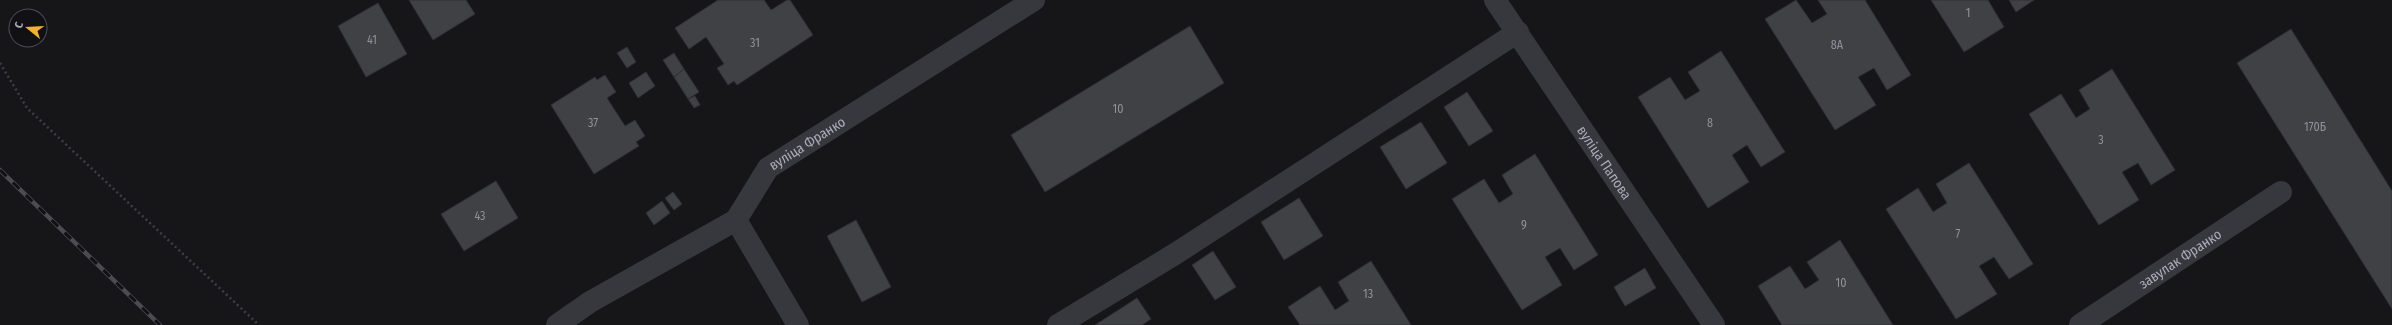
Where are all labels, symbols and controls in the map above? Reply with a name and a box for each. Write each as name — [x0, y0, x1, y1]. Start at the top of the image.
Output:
house number: 1 — [1966, 6, 1970, 20]
north arrow — [8, 8, 48, 48]
text: С — [12, 20, 26, 30]
house number: 41 — [367, 33, 377, 47]
house number: 31 — [750, 36, 760, 50]
house number: 8А — [1831, 38, 1844, 52]
house number: 10 — [1113, 102, 1123, 116]
street label: вуліца Франко — [766, 113, 849, 174]
house number: 37 — [588, 116, 598, 130]
house number: 8 — [1707, 116, 1713, 130]
house number: 170Б — [2304, 120, 2326, 134]
street label: вуліца Папова — [1573, 123, 1635, 203]
house number: 3 — [2098, 133, 2104, 147]
house number: 43 — [474, 209, 486, 223]
house number: 9 — [1521, 218, 1527, 232]
street label: завулак Франко — [2136, 226, 2225, 293]
house number: 7 — [1956, 227, 1961, 241]
house number: 10 — [1836, 276, 1846, 290]
house number: 13 — [1363, 287, 1373, 301]

